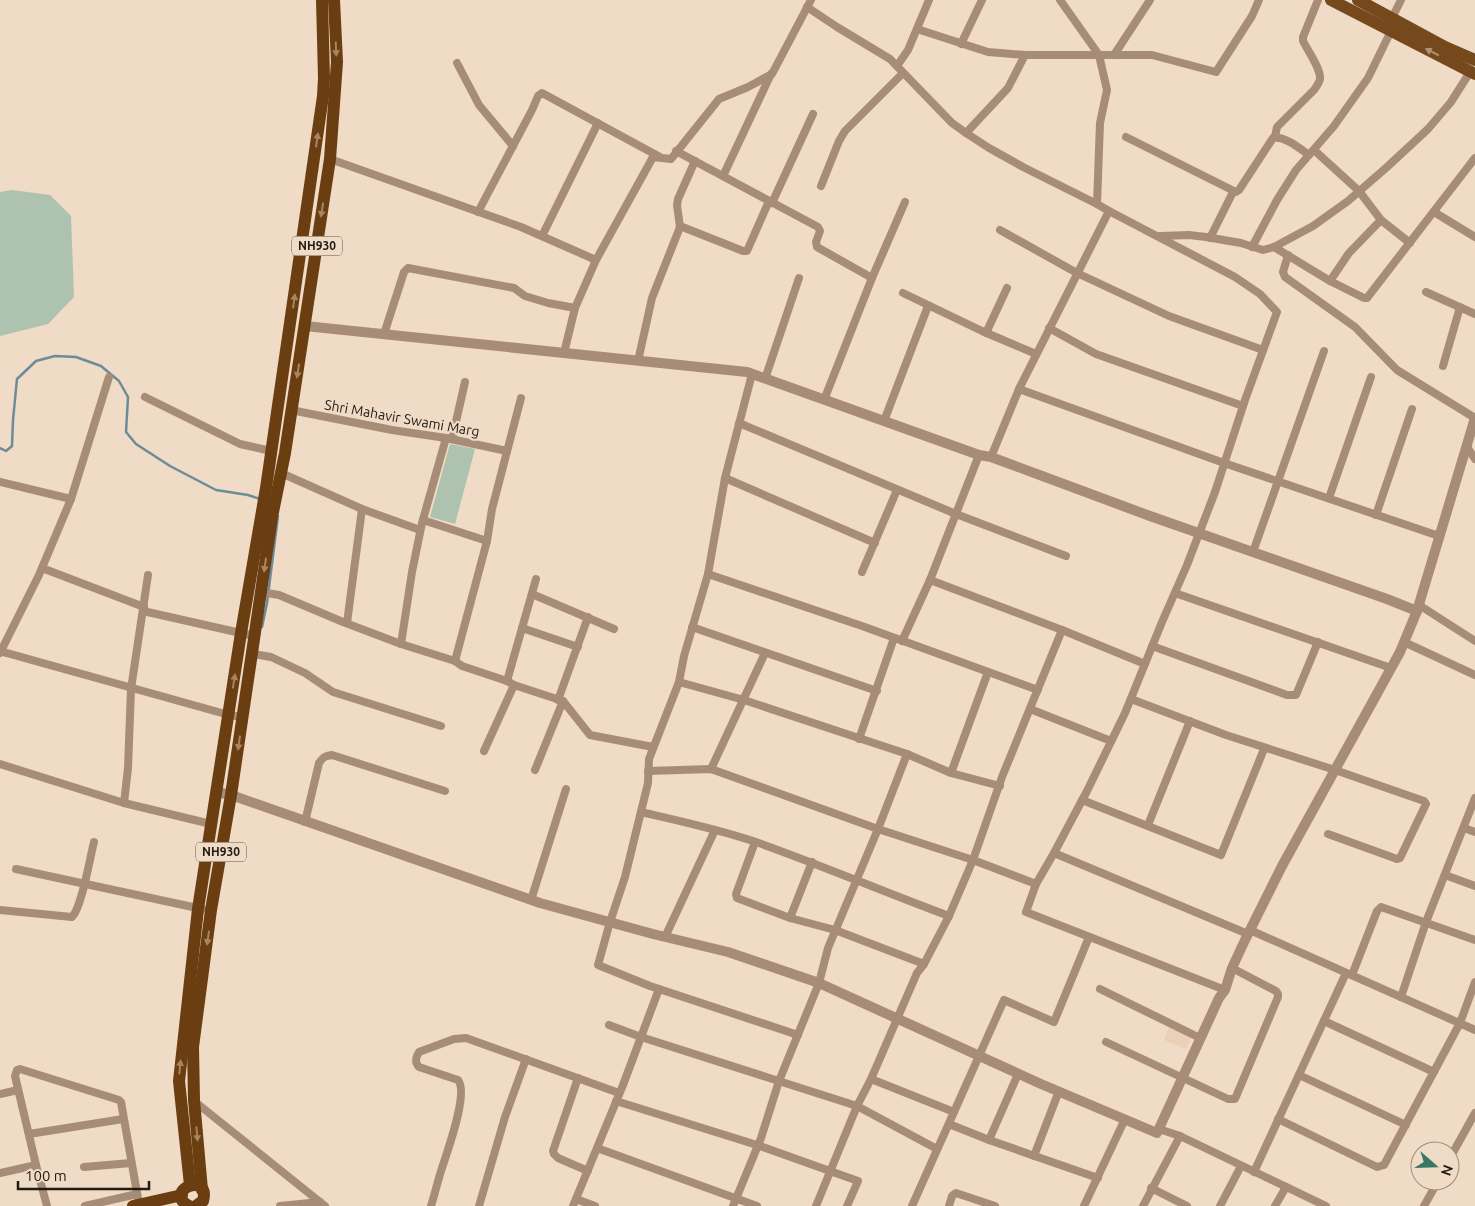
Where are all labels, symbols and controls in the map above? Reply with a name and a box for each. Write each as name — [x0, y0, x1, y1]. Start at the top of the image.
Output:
one-way arrow — [333, 41, 341, 57]
one-way arrow — [1424, 48, 1439, 56]
one-way arrow — [313, 132, 321, 148]
one-way arrow — [318, 203, 326, 219]
road number: NH930 — [292, 237, 342, 256]
one-way arrow — [290, 293, 298, 309]
one-way arrow — [293, 363, 301, 379]
street label: Shri Mahavir Swami Marg — [323, 396, 481, 440]
one-way arrow — [261, 557, 269, 573]
one-way arrow — [230, 672, 238, 688]
one-way arrow — [235, 735, 243, 751]
road number: NH930 — [196, 842, 246, 862]
one-way arrow — [204, 930, 212, 946]
one-way arrow — [177, 1058, 185, 1074]
one-way arrow — [193, 1127, 201, 1143]
north arrow — [1410, 1141, 1460, 1191]
scale bar — [18, 1158, 149, 1190]
text: N — [1438, 1163, 1457, 1178]
text: 100 m — [25, 1167, 67, 1184]

